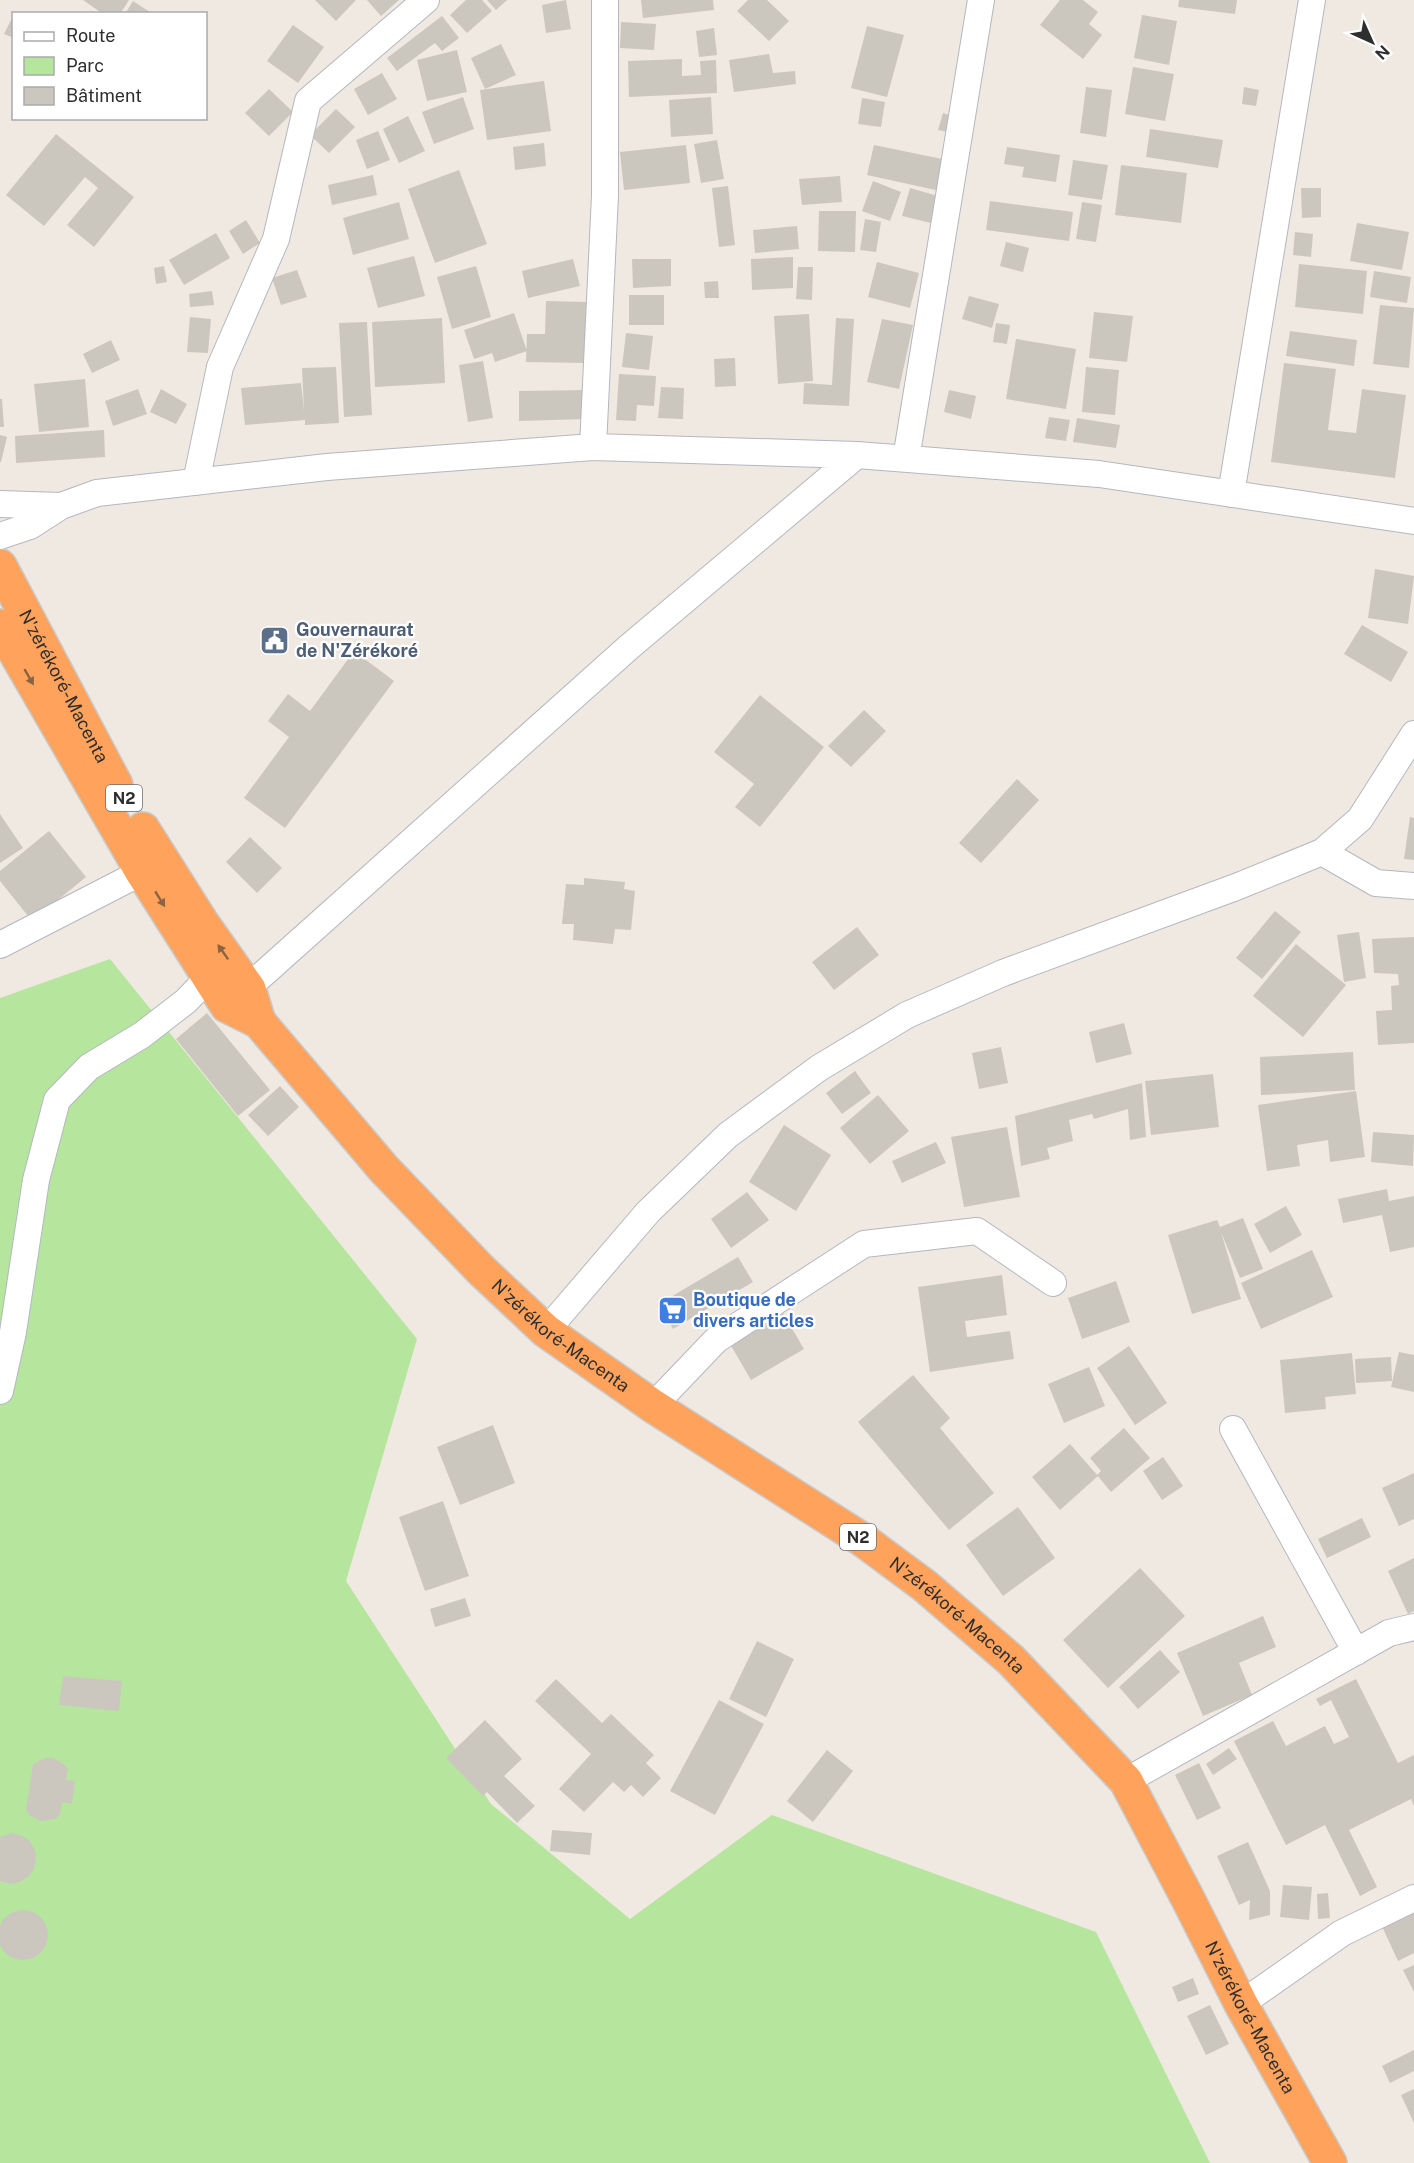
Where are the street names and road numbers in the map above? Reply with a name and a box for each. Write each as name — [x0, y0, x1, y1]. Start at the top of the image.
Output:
street label: N'zérékoré-Macenta — [15, 606, 113, 766]
road number: N2 — [106, 785, 142, 811]
street label: N'zérékoré-Macenta — [488, 1275, 634, 1396]
road number: N2 — [840, 1524, 876, 1550]
street label: N'zérékoré-Macenta — [885, 1552, 1029, 1678]
street label: N'zérékoré-Macenta — [1201, 1937, 1300, 2097]

